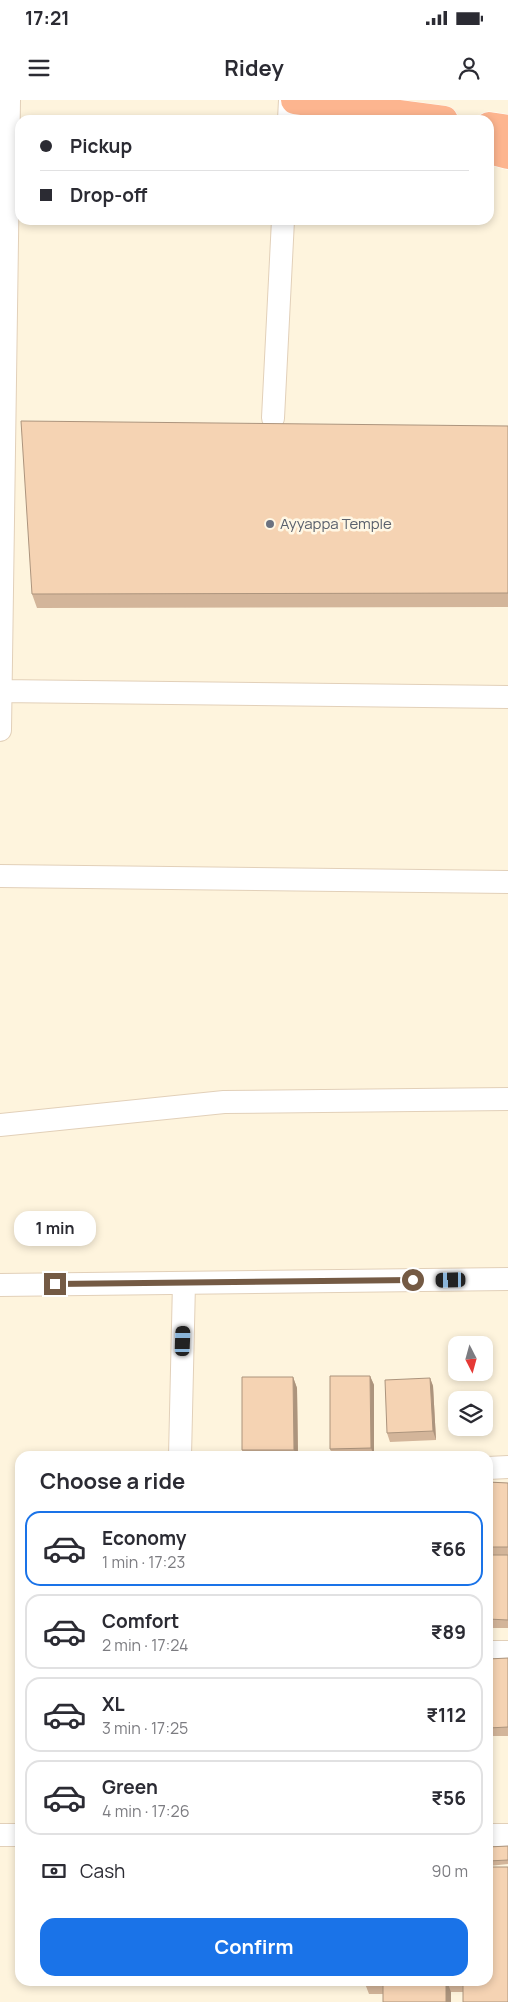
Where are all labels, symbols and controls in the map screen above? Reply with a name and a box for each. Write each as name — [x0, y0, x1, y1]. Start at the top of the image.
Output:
text: 17:21 — [25, 5, 70, 31]
text: Ridey — [224, 53, 284, 83]
icon: menu — [25, 54, 53, 82]
icon: person — [455, 54, 483, 82]
text: Pickup — [70, 133, 132, 159]
text: Drop-off — [70, 182, 147, 208]
place label: Ayyappa Temple — [280, 513, 392, 534]
marker: Ayyappa Temple — [264, 518, 276, 530]
callout: 1 min — [14, 1212, 96, 1246]
text: 1 min — [35, 1217, 75, 1239]
route start — [402, 1269, 424, 1291]
car — [435, 1272, 466, 1288]
route end — [44, 1273, 66, 1295]
car — [174, 1326, 191, 1356]
north arrow — [448, 1336, 492, 1381]
map controls — [448, 1336, 493, 1436]
button: layers — [448, 1391, 493, 1436]
text: Choose a ride — [40, 1466, 185, 1496]
text: Economy — [102, 1525, 186, 1551]
icon: car — [42, 1526, 87, 1571]
text: ₹66 — [431, 1536, 466, 1562]
text: 1 min · 17:23 — [102, 1551, 185, 1573]
text: Comfort — [102, 1608, 179, 1634]
icon: car — [42, 1609, 87, 1654]
text: ₹89 — [431, 1619, 466, 1645]
text: 2 min · 17:24 — [102, 1634, 188, 1656]
text: XL — [102, 1691, 125, 1717]
icon: car — [42, 1692, 87, 1737]
text: ₹112 — [426, 1702, 466, 1728]
text: 3 min · 17:25 — [102, 1717, 188, 1739]
text: Green — [102, 1774, 158, 1800]
icon: car — [42, 1775, 87, 1820]
text: ₹56 — [431, 1785, 466, 1811]
text: 4 min · 17:26 — [102, 1800, 190, 1822]
icon: cash — [40, 1857, 68, 1885]
text: Cash — [80, 1858, 125, 1884]
text: 90 m — [432, 1860, 468, 1882]
button: Confirm — [40, 1918, 468, 1976]

